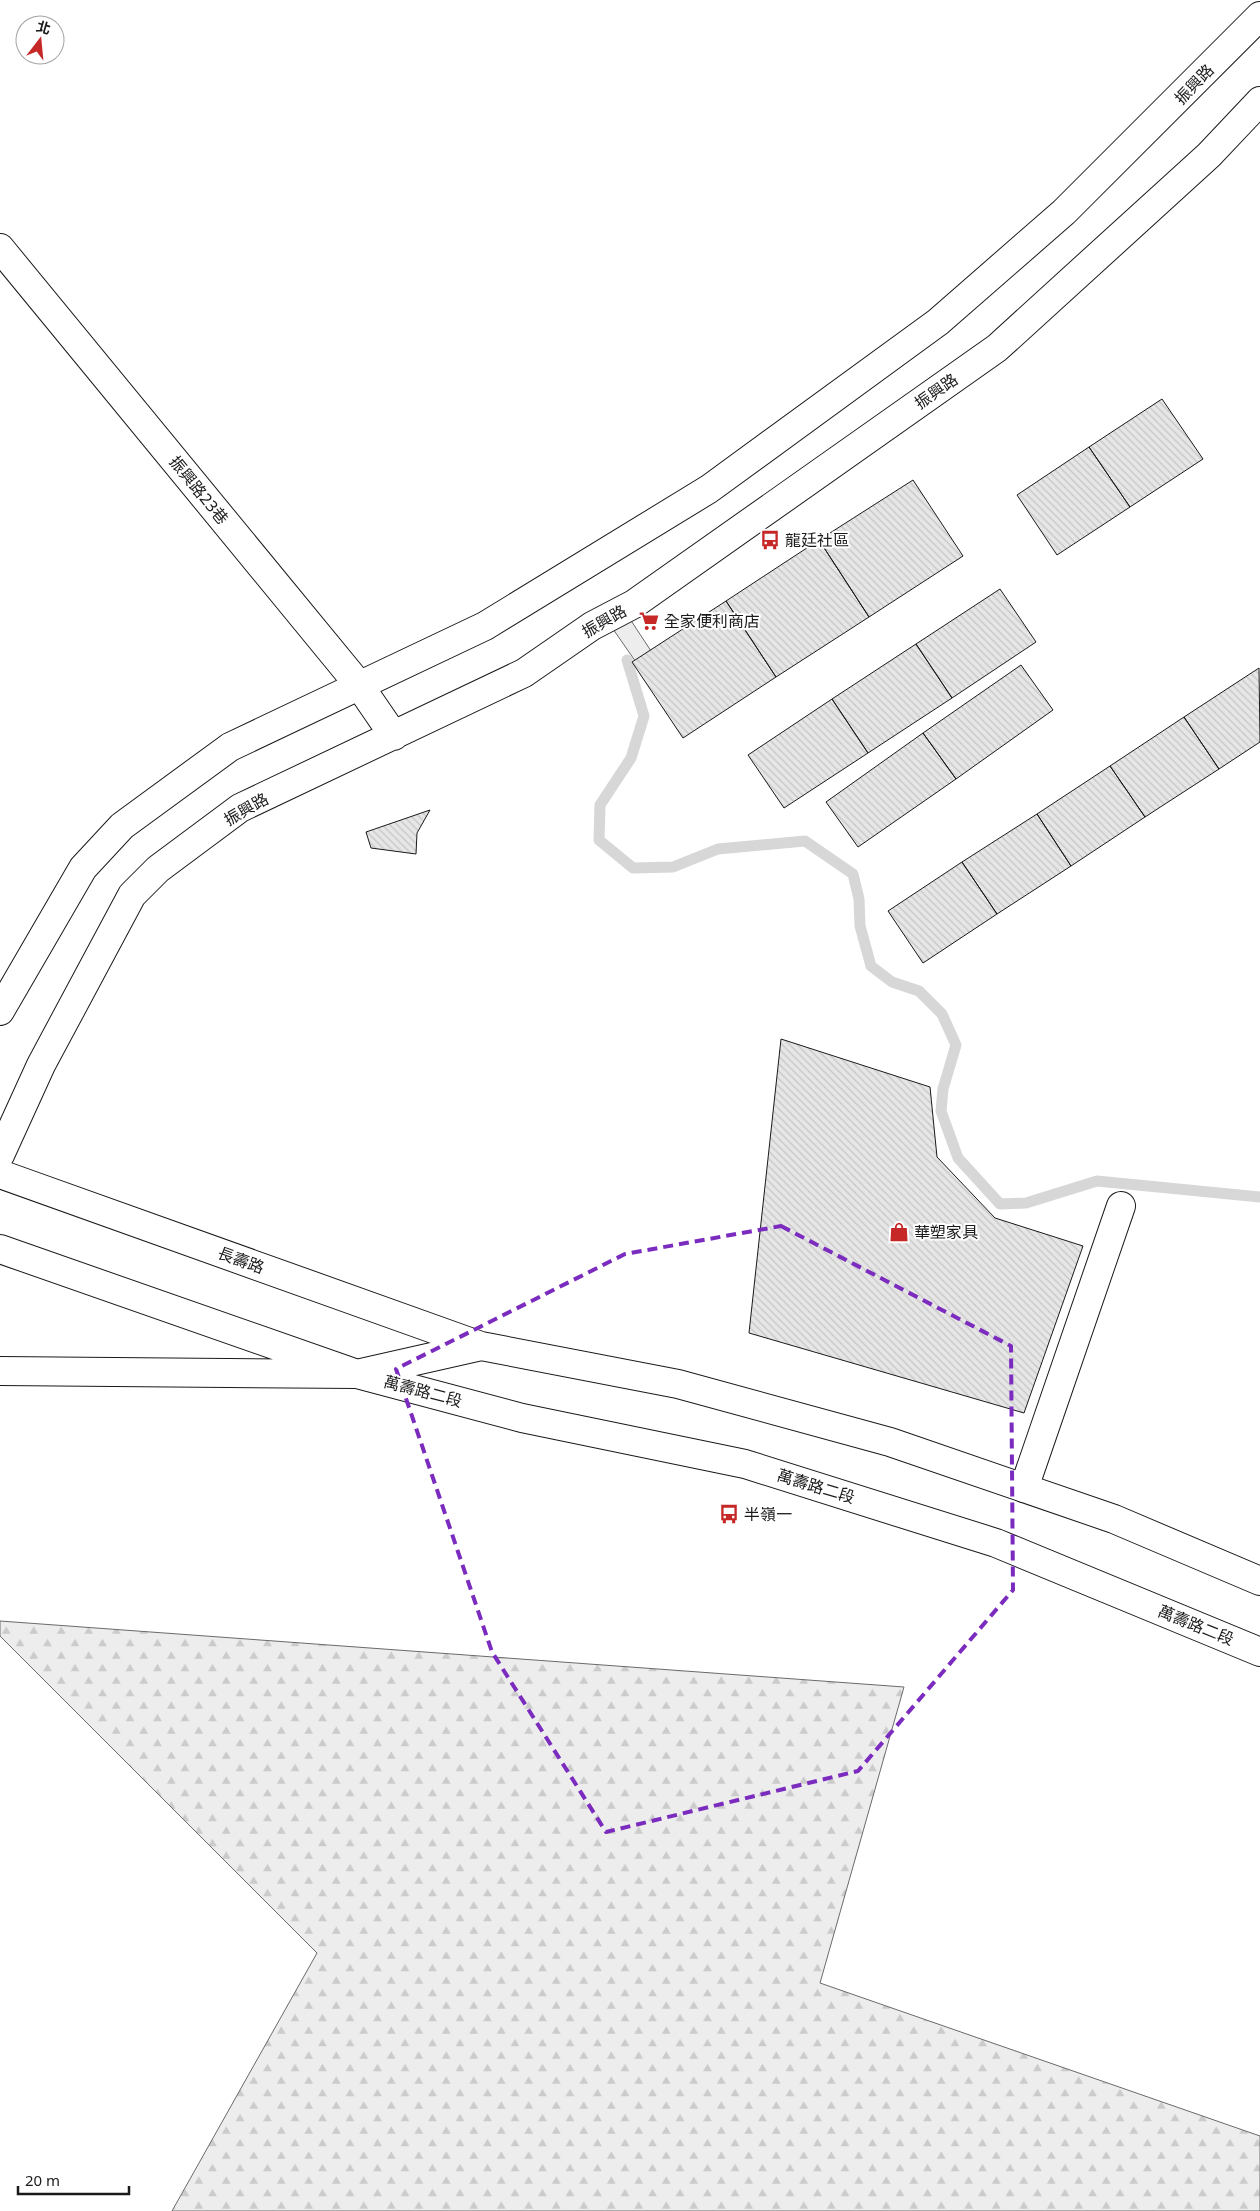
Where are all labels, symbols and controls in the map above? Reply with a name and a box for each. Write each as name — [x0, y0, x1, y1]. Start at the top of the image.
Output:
north arrow — [15, 15, 65, 65]
text: 北 — [34, 16, 53, 38]
street label: 振興路 — [1169, 59, 1219, 109]
street label: 振興路 — [910, 368, 962, 414]
street label: 振興路23巷 — [165, 451, 233, 529]
bus stop icon: 龍廷社區 — [759, 529, 781, 551]
place label: 龍廷社區 — [785, 529, 849, 551]
street label: 振興路 — [578, 599, 630, 643]
supermarket icon: 全家便利商店 — [638, 610, 660, 632]
place label: 全家便利商店 — [664, 610, 760, 632]
street label: 振興路 — [220, 787, 272, 831]
shop icon: 華塑家具 — [888, 1221, 910, 1243]
place label: 華塑家具 — [914, 1221, 978, 1243]
street label: 長壽路 — [215, 1241, 267, 1279]
street label: 萬壽路二段 — [382, 1370, 464, 1412]
street label: 萬壽路二段 — [775, 1464, 857, 1508]
bus stop icon: 半嶺一 — [718, 1503, 740, 1525]
place label: 半嶺一 — [744, 1503, 792, 1525]
street label: 萬壽路二段 — [1155, 1600, 1237, 1650]
scale bar — [18, 2164, 129, 2196]
text: 20 m — [25, 2170, 60, 2190]

